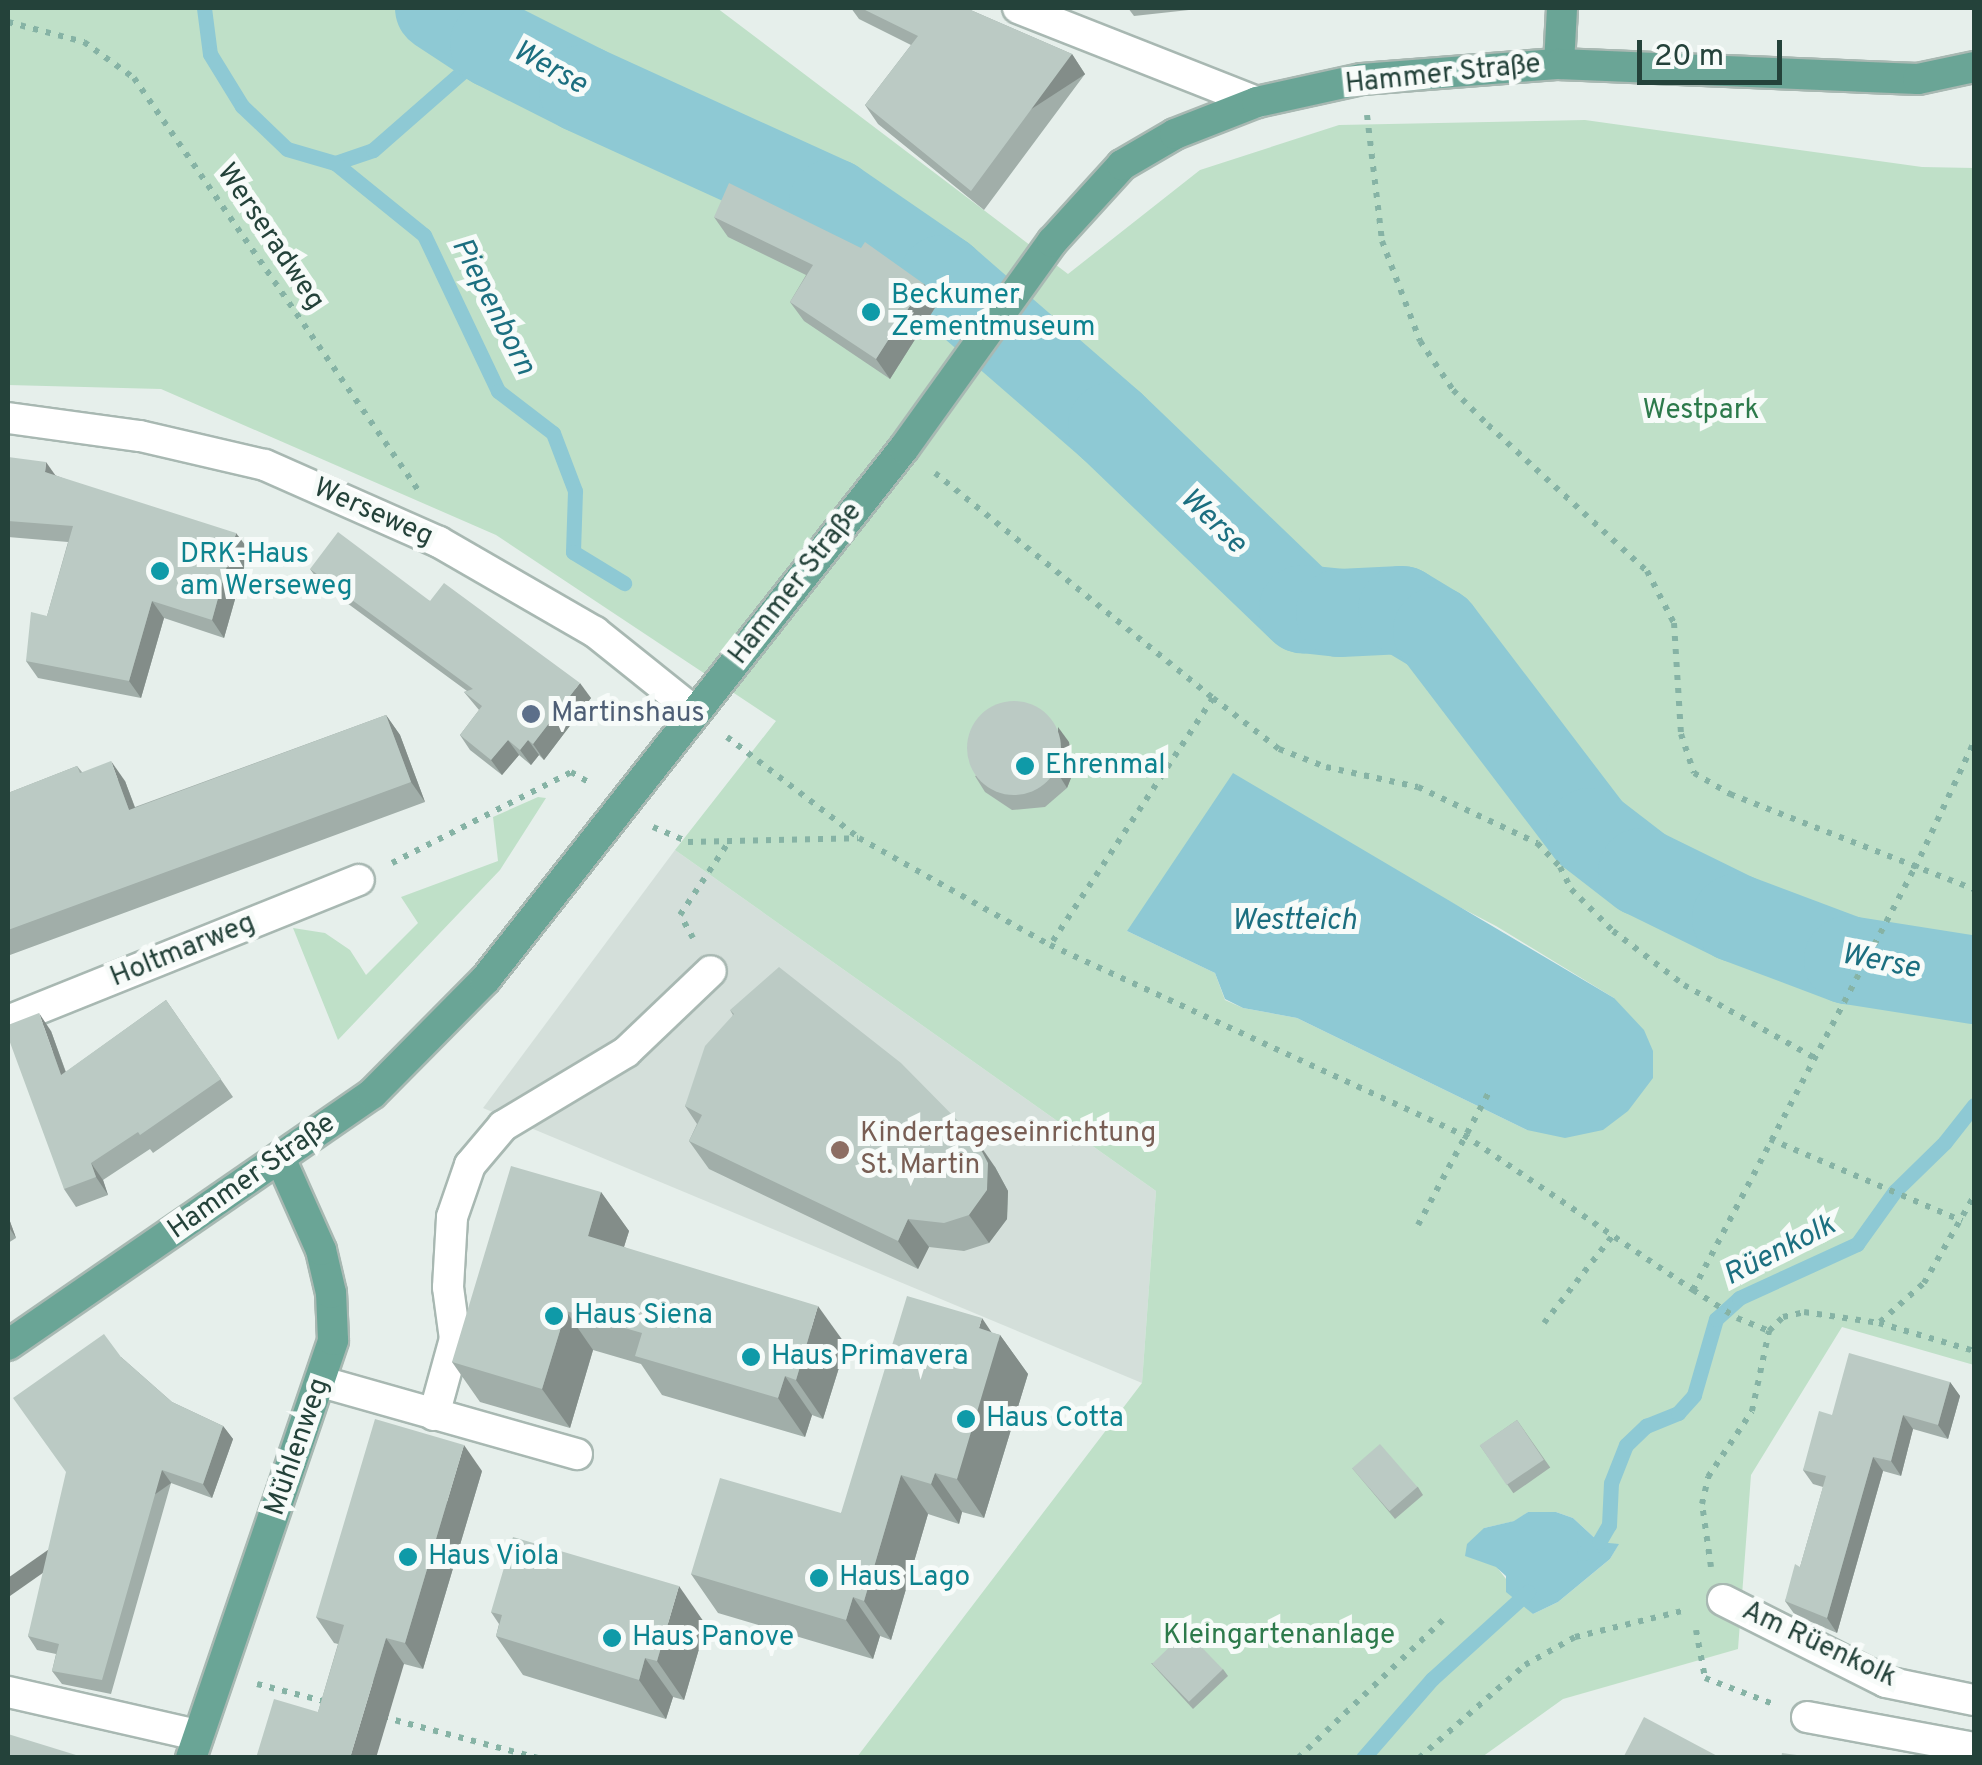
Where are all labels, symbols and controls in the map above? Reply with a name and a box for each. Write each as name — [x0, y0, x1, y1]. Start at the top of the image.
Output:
scale bar — [1642, 20, 1787, 82]
water label: Werse — [506, 34, 592, 104]
text: 20 m — [1654, 39, 1724, 76]
street label: Hammer Straße — [1344, 48, 1542, 102]
street label: Werseradweg — [209, 157, 331, 317]
water label: Piepenborn — [442, 232, 542, 382]
place label: Beckumer Zementmuseum — [891, 279, 1095, 345]
marker: Beckumer Zementmuseum — [860, 301, 882, 323]
park label: Westpark — [1643, 394, 1759, 428]
street label: Werseweg — [308, 472, 438, 554]
water label: Werse — [1171, 482, 1253, 562]
street label: Hammer Straße — [722, 496, 870, 672]
place label: DRK-Haus am Werseweg — [180, 538, 353, 604]
marker: DRK-Haus am Werseweg — [149, 560, 171, 582]
place label: Martinshaus — [551, 697, 705, 731]
marker: Martinshaus — [520, 703, 542, 725]
place label: Ehrenmal — [1045, 749, 1165, 783]
marker: Ehrenmal — [1014, 755, 1036, 777]
water label: Westteich — [1231, 904, 1357, 940]
street label: Holtmarweg — [106, 907, 260, 995]
water label: Werse — [1838, 938, 1922, 988]
street label: Hammer Straße — [162, 1107, 342, 1247]
place label: Kindertageseinrichtung St. Martin — [860, 1117, 1156, 1183]
marker: Kindertageseinrichtung St. Martin — [829, 1139, 851, 1161]
water label: Rüenkolk — [1718, 1209, 1842, 1295]
place label: Haus Siena — [574, 1299, 713, 1333]
marker: Haus Siena — [543, 1305, 565, 1327]
place label: Haus Primavera — [771, 1340, 969, 1374]
marker: Haus Primavera — [740, 1346, 762, 1368]
street label: Mühlenweg — [259, 1374, 337, 1520]
place label: Haus Cotta — [986, 1402, 1124, 1436]
marker: Haus Cotta — [955, 1408, 977, 1430]
place label: Haus Viola — [428, 1540, 560, 1574]
marker: Haus Viola — [397, 1546, 419, 1568]
place label: Haus Lago — [839, 1561, 970, 1595]
marker: Haus Lago — [808, 1567, 830, 1589]
street label: Am Rüenkolk — [1736, 1595, 1902, 1695]
park label: Kleingartenanlage — [1163, 1619, 1395, 1653]
place label: Haus Panove — [632, 1621, 794, 1655]
marker: Haus Panove — [601, 1627, 623, 1649]

